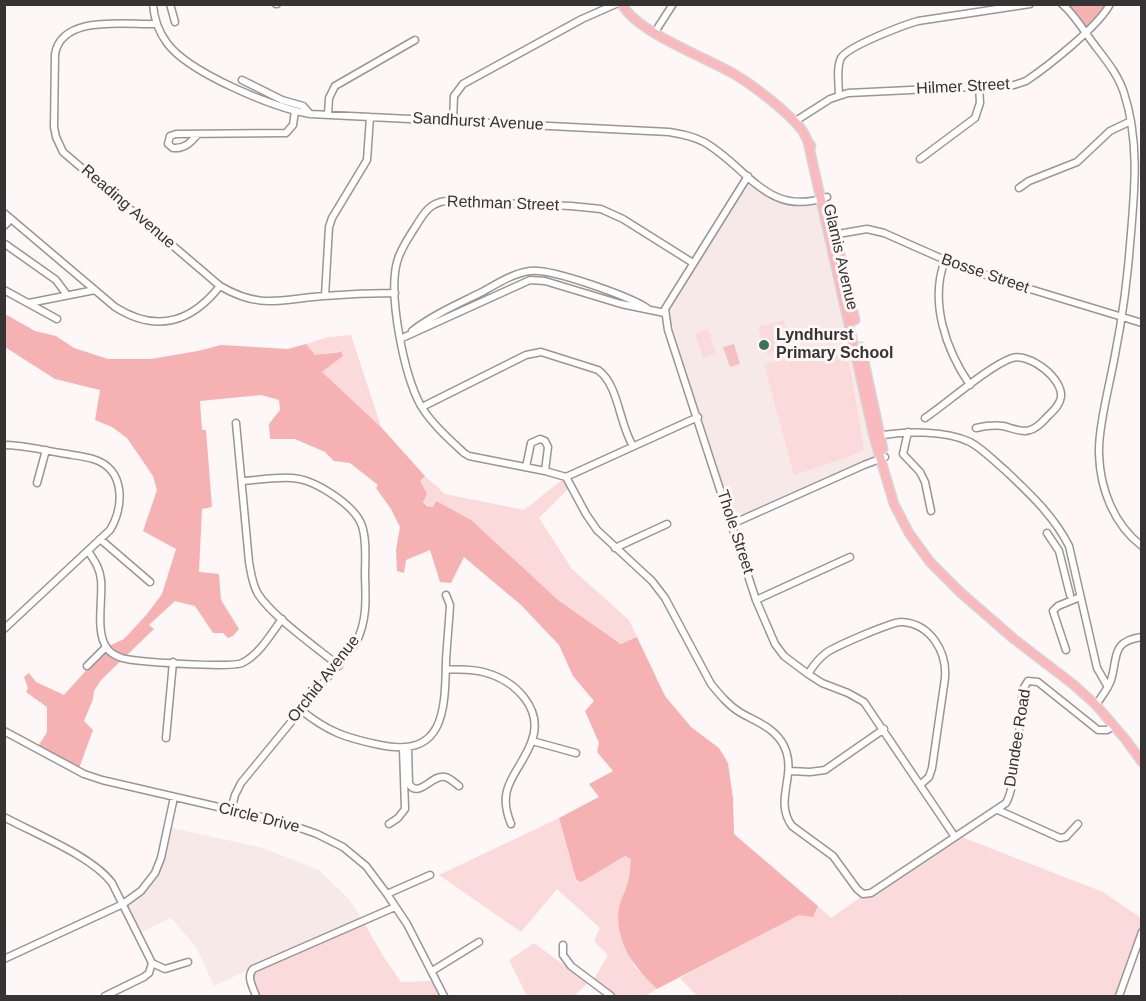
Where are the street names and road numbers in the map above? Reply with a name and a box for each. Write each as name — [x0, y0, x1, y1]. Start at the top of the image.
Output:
street label: Hilmer Street — [916, 75, 1010, 99]
street label: Sandhurst Avenue — [412, 109, 544, 135]
street label: Reading Avenue — [77, 161, 179, 253]
street label: Rethman Street — [447, 192, 559, 216]
street label: Glamis Avenue — [818, 202, 862, 312]
street label: Bosse Street — [939, 250, 1031, 298]
street label: Thole Street — [712, 488, 758, 576]
street label: Orchid Avenue — [284, 632, 364, 726]
street label: Dundee Road — [1001, 688, 1035, 788]
street label: Circle Drive — [217, 799, 301, 837]

